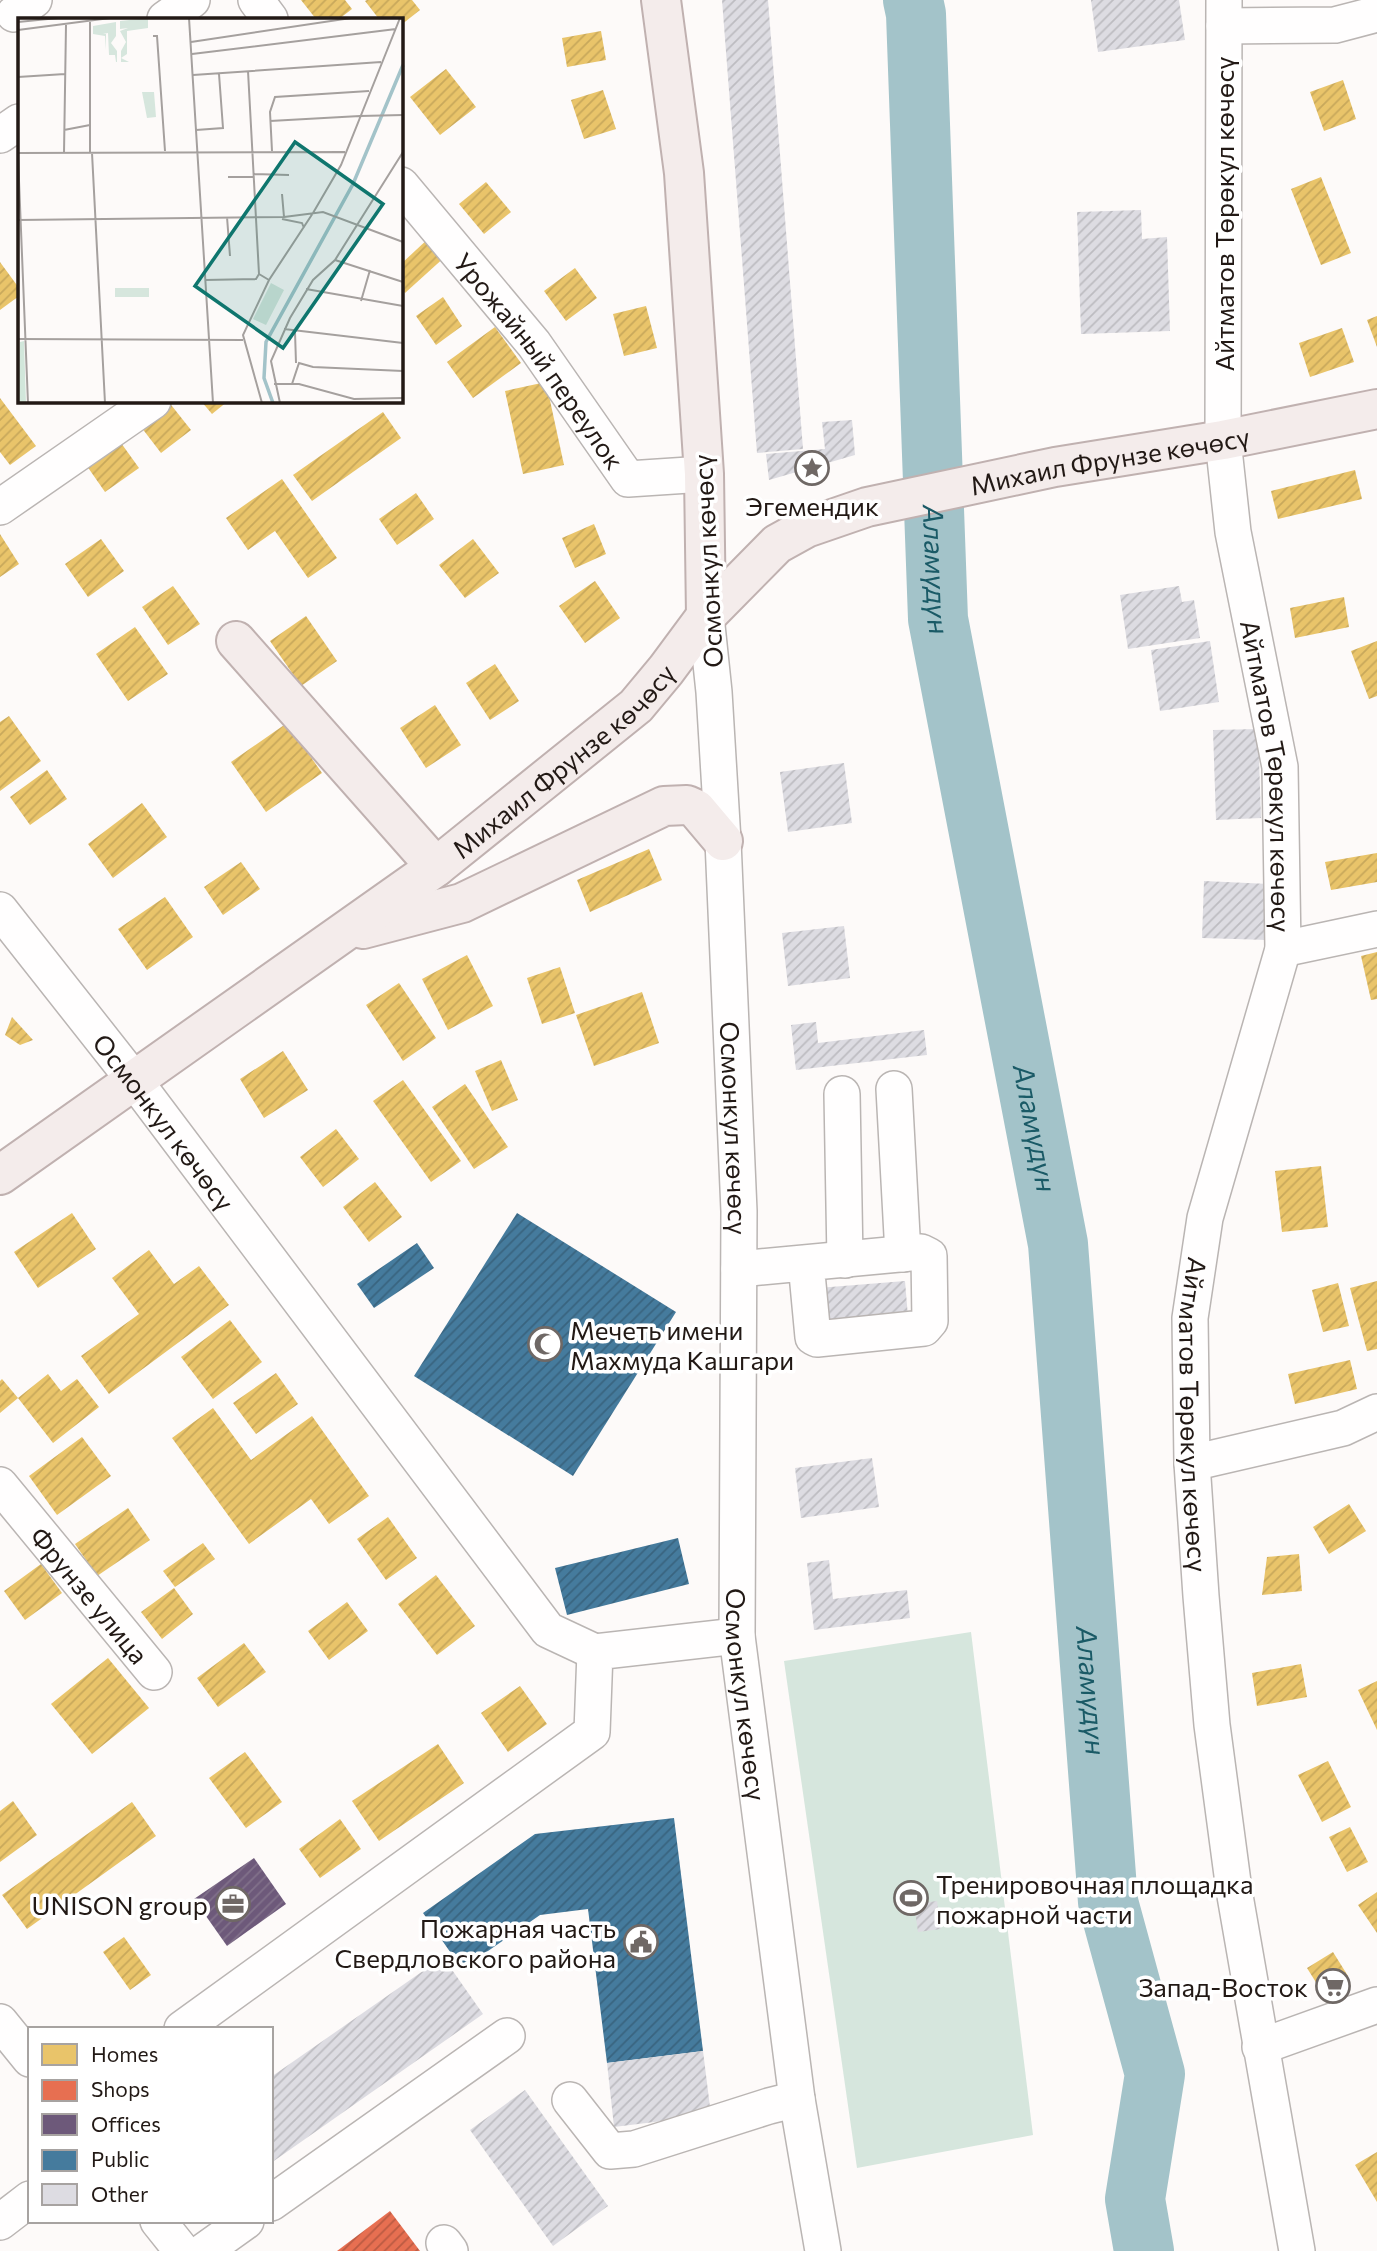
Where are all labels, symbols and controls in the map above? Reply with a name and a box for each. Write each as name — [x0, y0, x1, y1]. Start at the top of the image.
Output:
inset map — [18, 18, 402, 402]
street label: Айтматов Төрөкул көчөсү — [1208, 56, 1239, 372]
street label: Урожайный переулок — [448, 246, 631, 475]
street label: Михаил Фрунзе көчөсү — [967, 420, 1252, 500]
place icon: Эгемендик — [793, 449, 831, 487]
street label: Осмонкул көчөсү — [686, 453, 728, 669]
place label: Эгемендик — [745, 490, 879, 521]
water label: Аламүдүн — [917, 503, 958, 637]
street label: Айтматов Төрөкул көчөсү — [1235, 617, 1298, 933]
street label: Михаил Фрунзе көчөсү — [445, 657, 680, 864]
street label: Осмонкул көчөсү — [715, 1021, 755, 1235]
street label: Осмонкул көчөсү — [88, 1027, 242, 1216]
water label: Аламүдүн — [1007, 1060, 1065, 1195]
street label: Айтматов Төрөкул көчөсү — [1174, 1255, 1215, 1573]
place label: Мечеть имени Махмуда Кашгари — [570, 1314, 794, 1375]
mosque icon: Мечеть имени Махмуда Кашгари — [526, 1325, 564, 1363]
street label: Фрунзе улица — [25, 1520, 156, 1669]
street label: Осмонкул көчөсү — [721, 1588, 774, 1803]
water label: Аламүдүн — [1070, 1624, 1114, 1756]
place label: Тренировочная площадка пожарной части — [936, 1868, 1253, 1929]
sports icon: Тренировочная площадка пожарной части — [892, 1879, 930, 1917]
office icon: UNISON group — [214, 1885, 252, 1923]
place label: UNISON group — [32, 1889, 208, 1920]
place label: Пожарная часть Свердловского района — [335, 1912, 616, 1973]
public building icon: Пожарная часть Свердловского района — [622, 1923, 660, 1961]
supermarket icon: Запад-Восток — [1314, 1967, 1352, 2005]
place label: Запад-Восток — [1138, 1971, 1308, 2002]
legend — [28, 2027, 273, 2223]
text: Homes — [91, 2041, 158, 2066]
text: Shops — [91, 2076, 150, 2101]
text: Offices — [91, 2111, 161, 2136]
text: Public — [91, 2146, 149, 2171]
text: Other — [91, 2181, 148, 2206]

